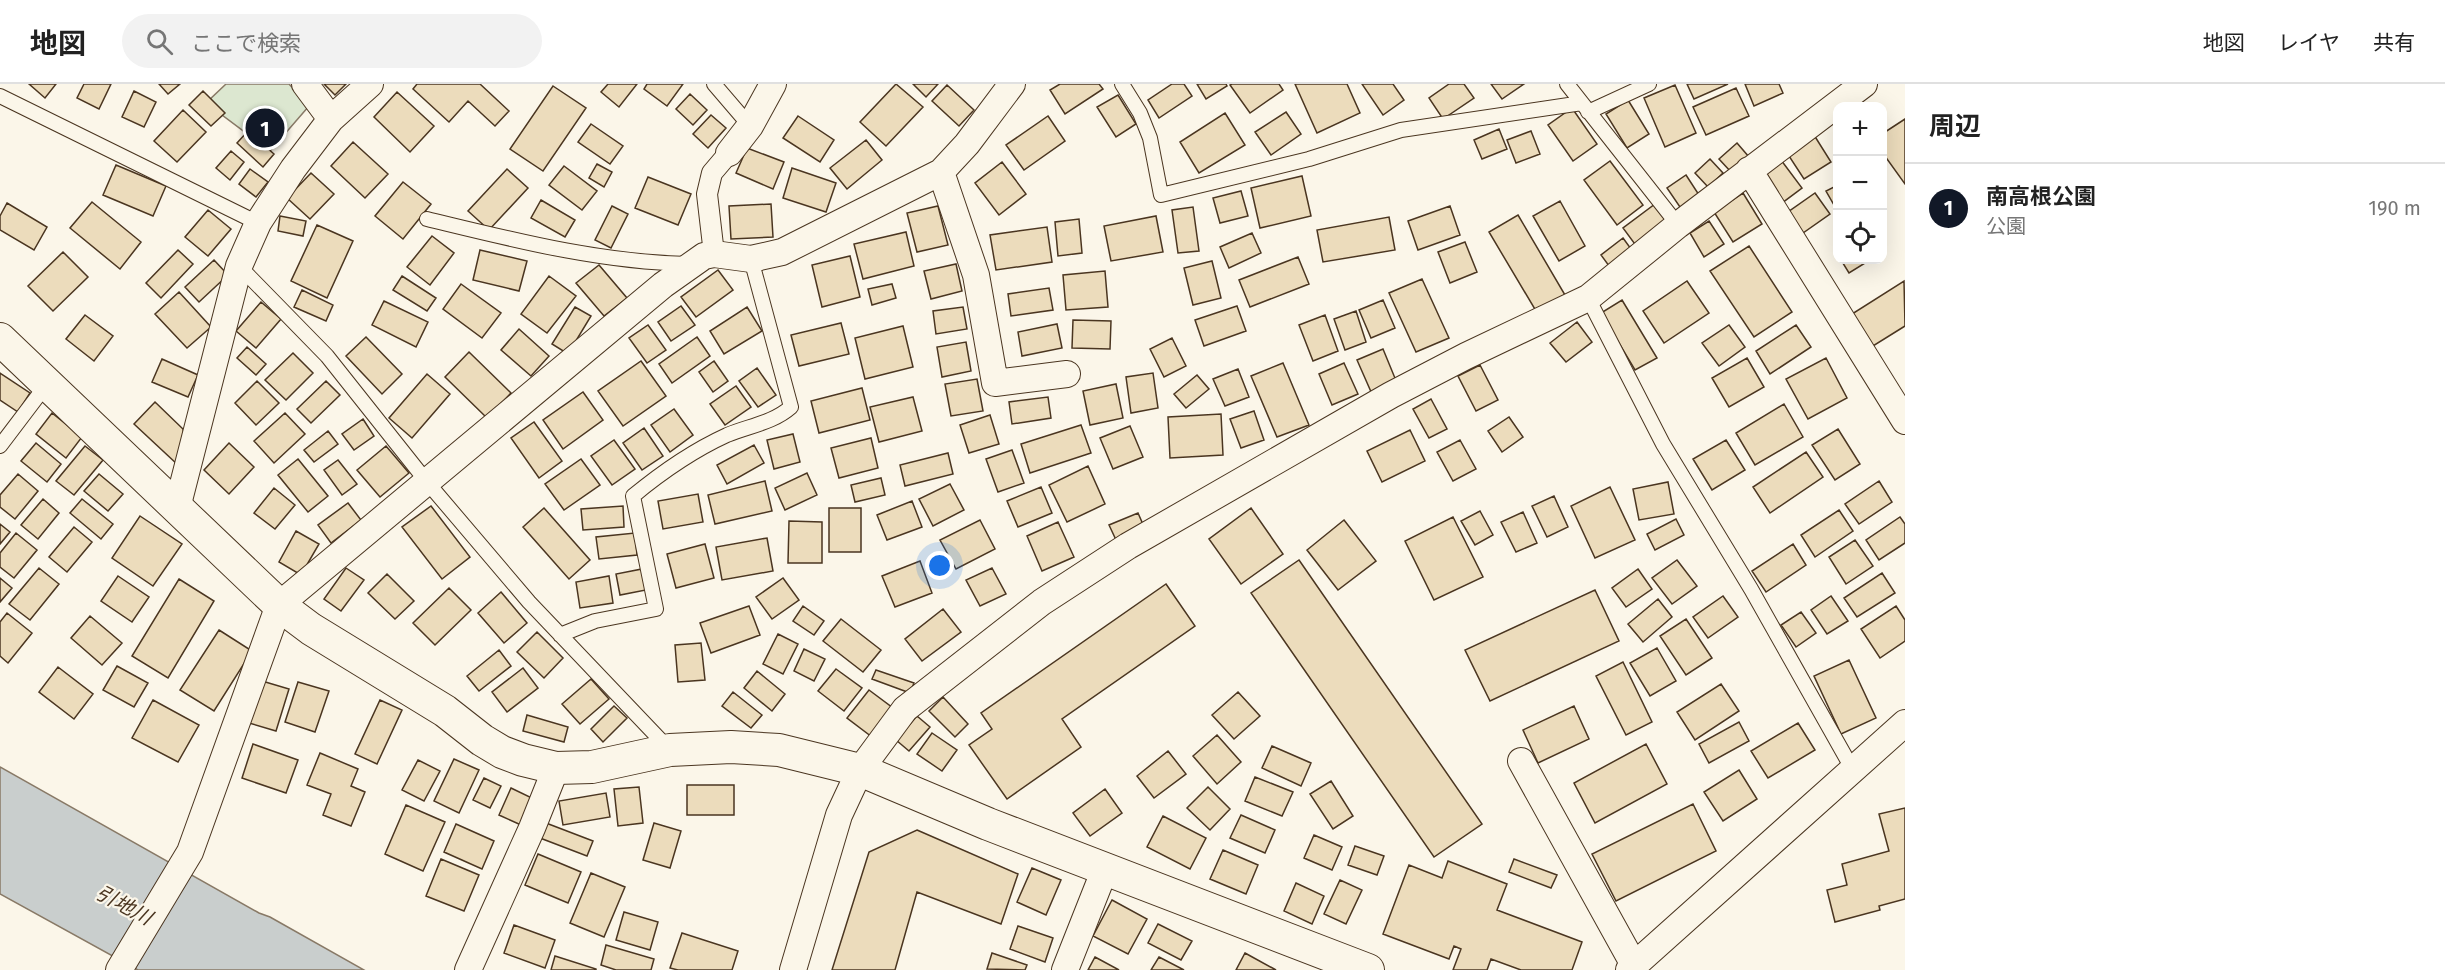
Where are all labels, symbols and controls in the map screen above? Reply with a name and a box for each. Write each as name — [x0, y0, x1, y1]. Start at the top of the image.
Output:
search box — [122, 14, 542, 68]
icon: search — [143, 25, 176, 58]
text: 地図 — [30, 27, 86, 60]
text: ここで検索 — [191, 30, 301, 57]
text: 地図 — [2203, 30, 2245, 56]
text: レイヤ — [2278, 30, 2340, 56]
text: 共有 — [2373, 30, 2415, 56]
map controls — [1833, 102, 1887, 264]
button: + — [1833, 102, 1887, 156]
pin: 1 — [246, 106, 284, 150]
text: 周辺 — [1929, 111, 1981, 142]
button: − — [1833, 156, 1887, 210]
text: 南高根公園 — [1986, 183, 2096, 210]
text: 1 — [1944, 196, 1953, 220]
text: 190 m — [2368, 196, 2421, 220]
button: locate — [1833, 210, 1887, 264]
text: 公園 — [1986, 214, 2026, 238]
your location — [925, 551, 954, 580]
water label: 引地川 — [92, 880, 158, 931]

